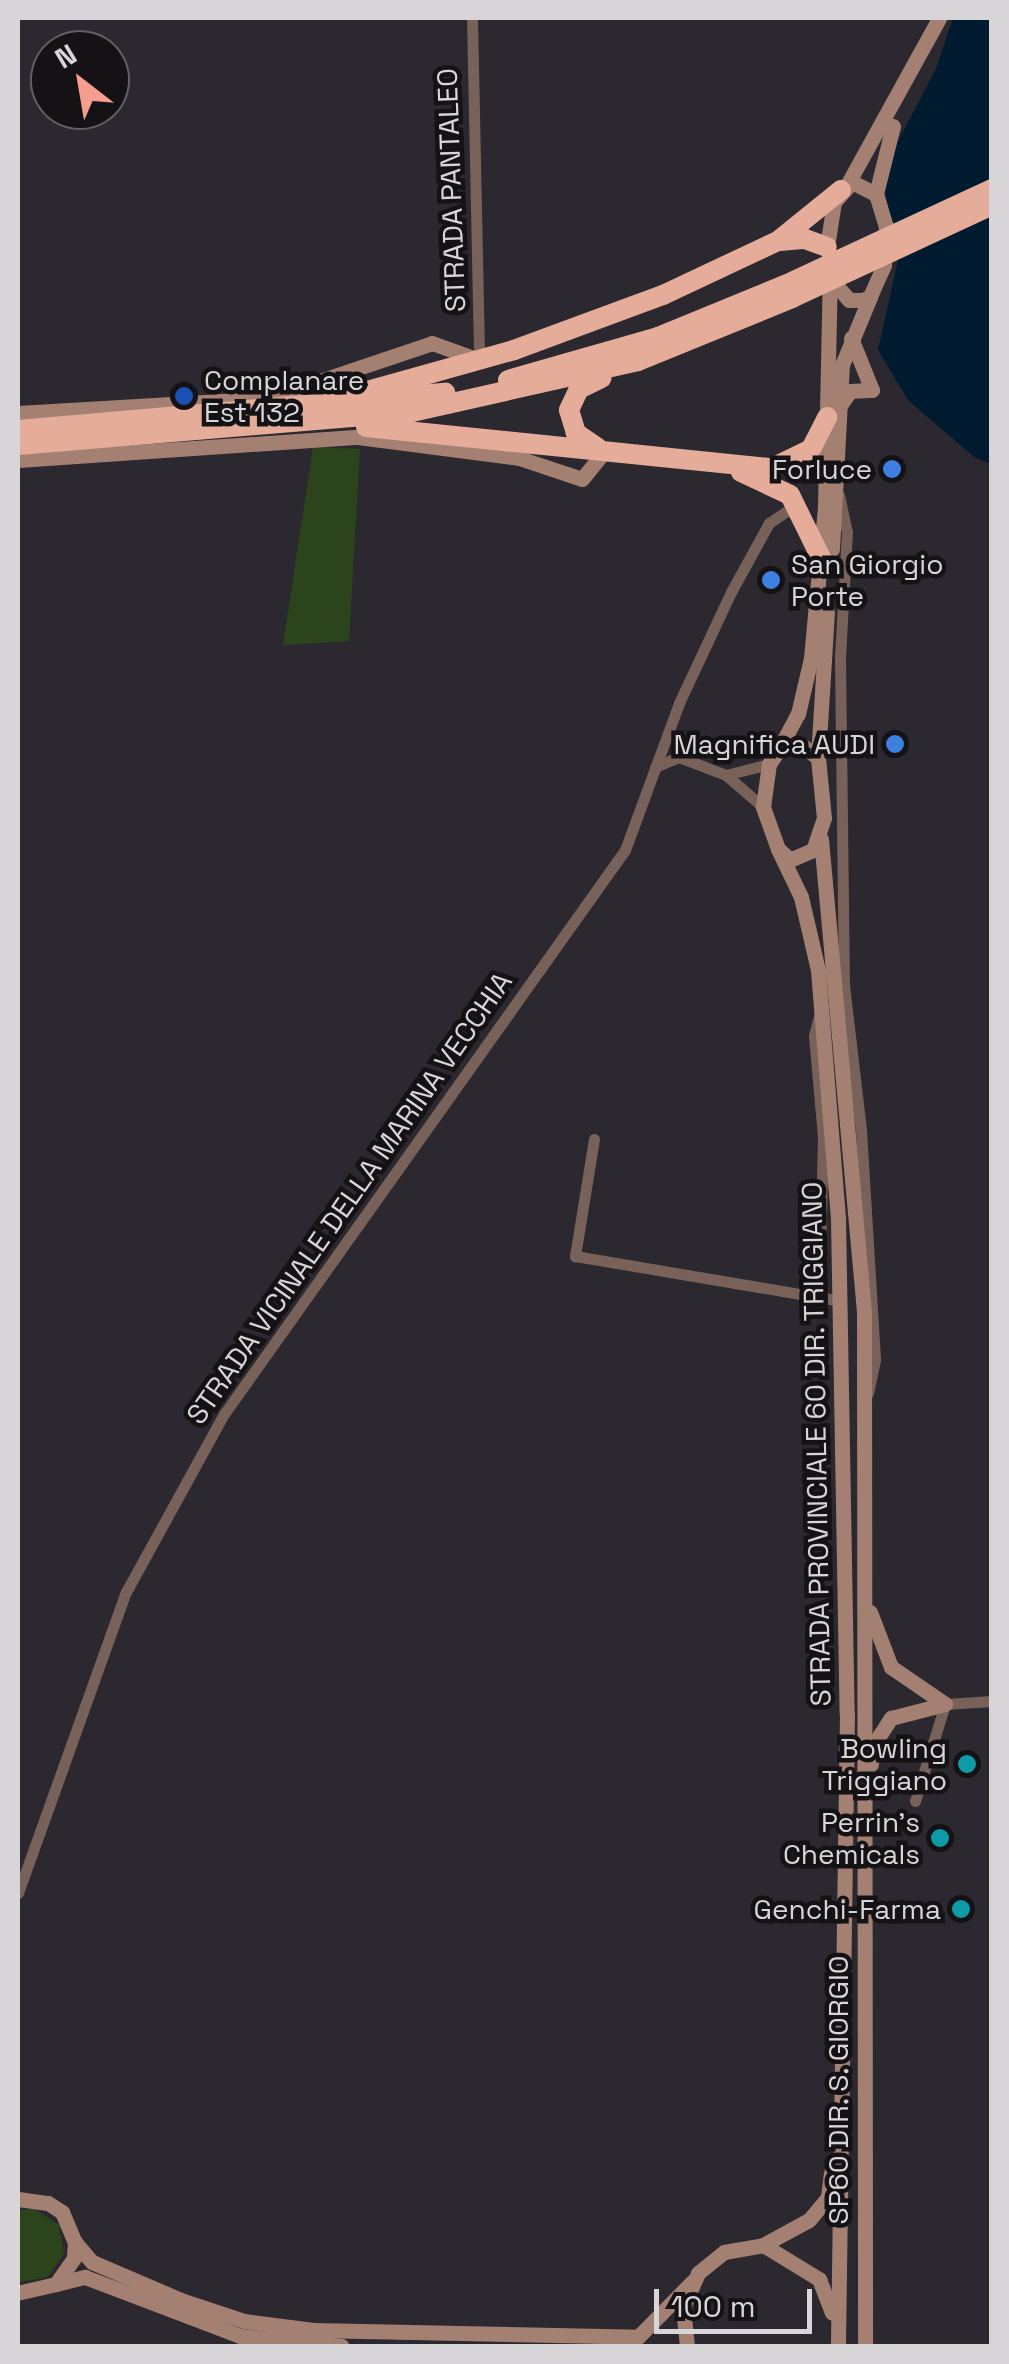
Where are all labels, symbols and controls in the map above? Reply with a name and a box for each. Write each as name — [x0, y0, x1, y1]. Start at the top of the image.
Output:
north arrow — [30, 30, 130, 130]
text: N — [48, 36, 83, 76]
street label: STRADA PANTALEO — [430, 67, 472, 313]
place label: Complanare Est 132 — [204, 363, 364, 429]
marker: Complanare Est 132 — [173, 385, 195, 407]
place label: Forluce — [772, 452, 872, 486]
marker: Forluce — [881, 458, 903, 480]
place label: San Giorgio Porte — [791, 547, 943, 613]
marker: San Giorgio Porte — [760, 569, 782, 591]
place label: Magnifica AUDI — [673, 727, 875, 761]
marker: Magnifica AUDI — [884, 733, 906, 755]
street label: STRADA VICINALE DELLA MARINA VECCHIA — [179, 965, 519, 1431]
street label: STRADA PROVINCIALE 60 DIR. TRIGGIANO — [795, 1180, 837, 1708]
place label: Bowling Triggiano — [822, 1731, 947, 1797]
marker: Bowling Triggiano — [956, 1753, 978, 1775]
place label: Perrin's Chemicals — [783, 1805, 920, 1871]
marker: Perrin's Chemicals — [929, 1827, 951, 1849]
place label: Genchi-Farma — [754, 1892, 941, 1926]
marker: Genchi-Farma — [950, 1898, 972, 1920]
street label: SP60 DIR. S. GIORGIO — [821, 1955, 855, 2225]
scale bar — [659, 2269, 816, 2331]
text: 100 m — [671, 2287, 756, 2326]

